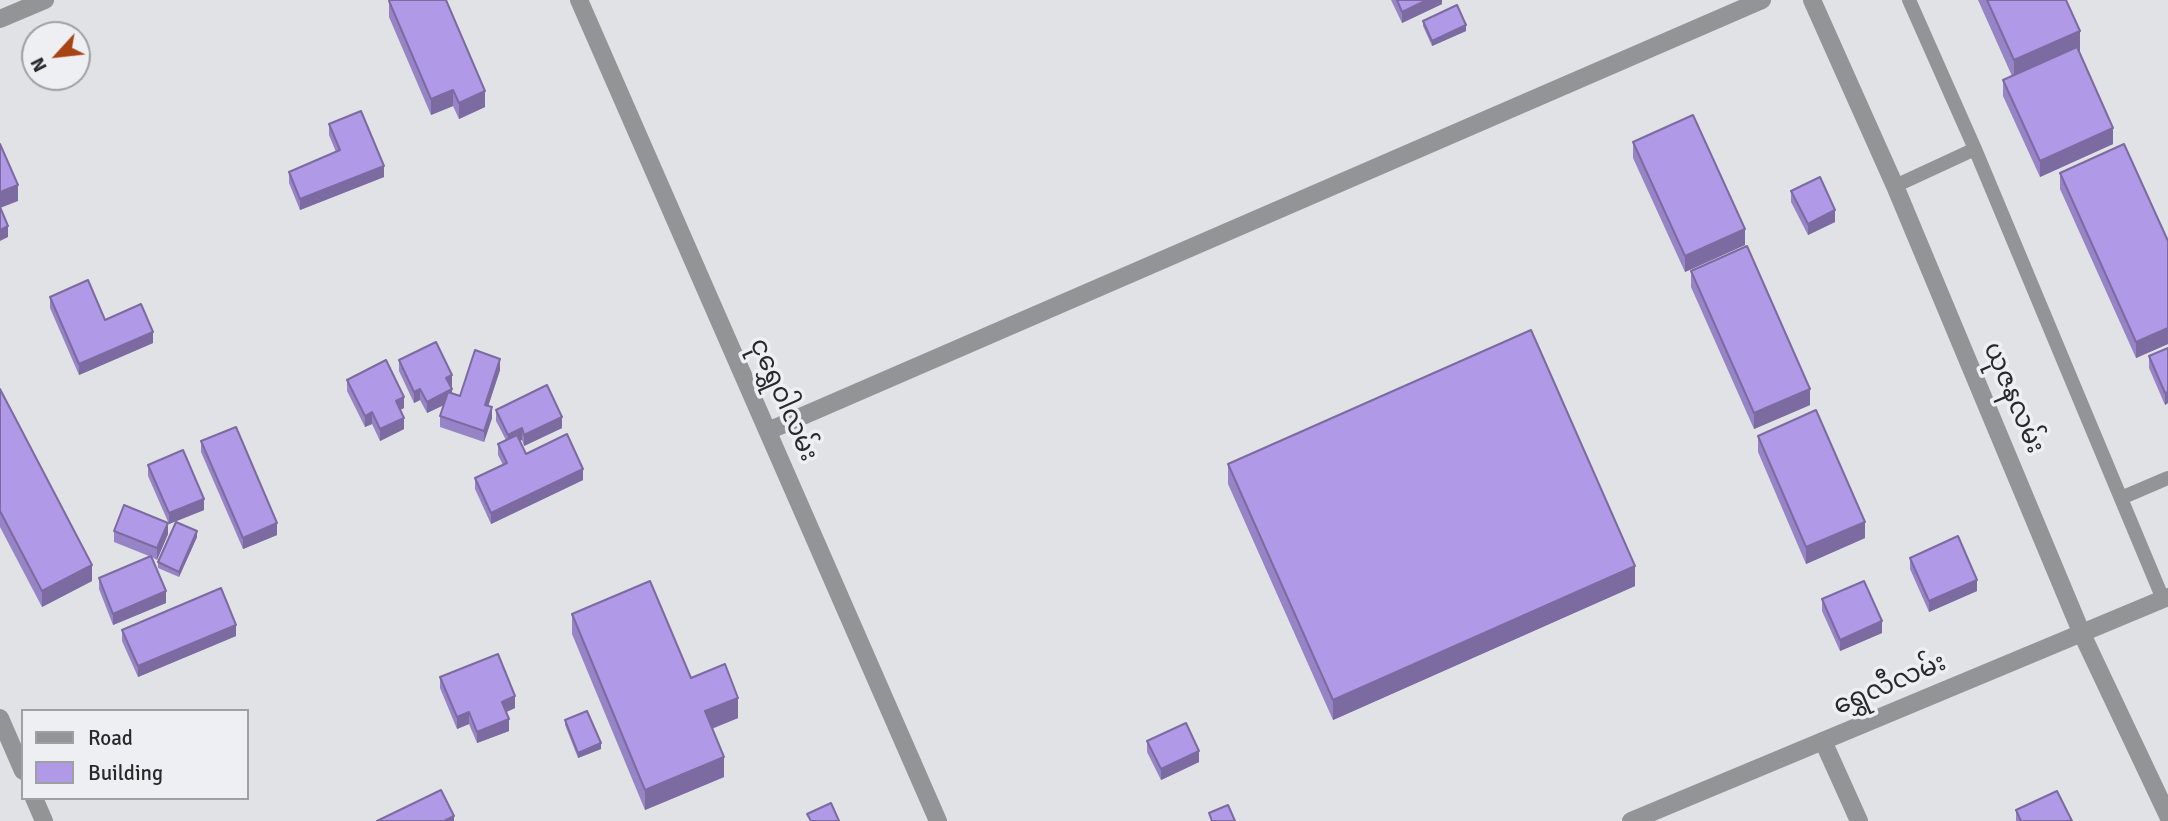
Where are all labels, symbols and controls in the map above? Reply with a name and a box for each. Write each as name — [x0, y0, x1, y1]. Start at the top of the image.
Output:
north arrow — [21, 21, 91, 91]
text: N — [25, 53, 53, 76]
street label: ငုရွှေဝါလမ်း — [742, 334, 824, 466]
street label: ယုဇနလမ်း — [1976, 338, 2050, 458]
street label: ရွှေလီလမ်း — [1829, 647, 1951, 723]
legend — [21, 709, 248, 800]
text: Road — [88, 725, 133, 751]
text: Building — [88, 760, 163, 786]

